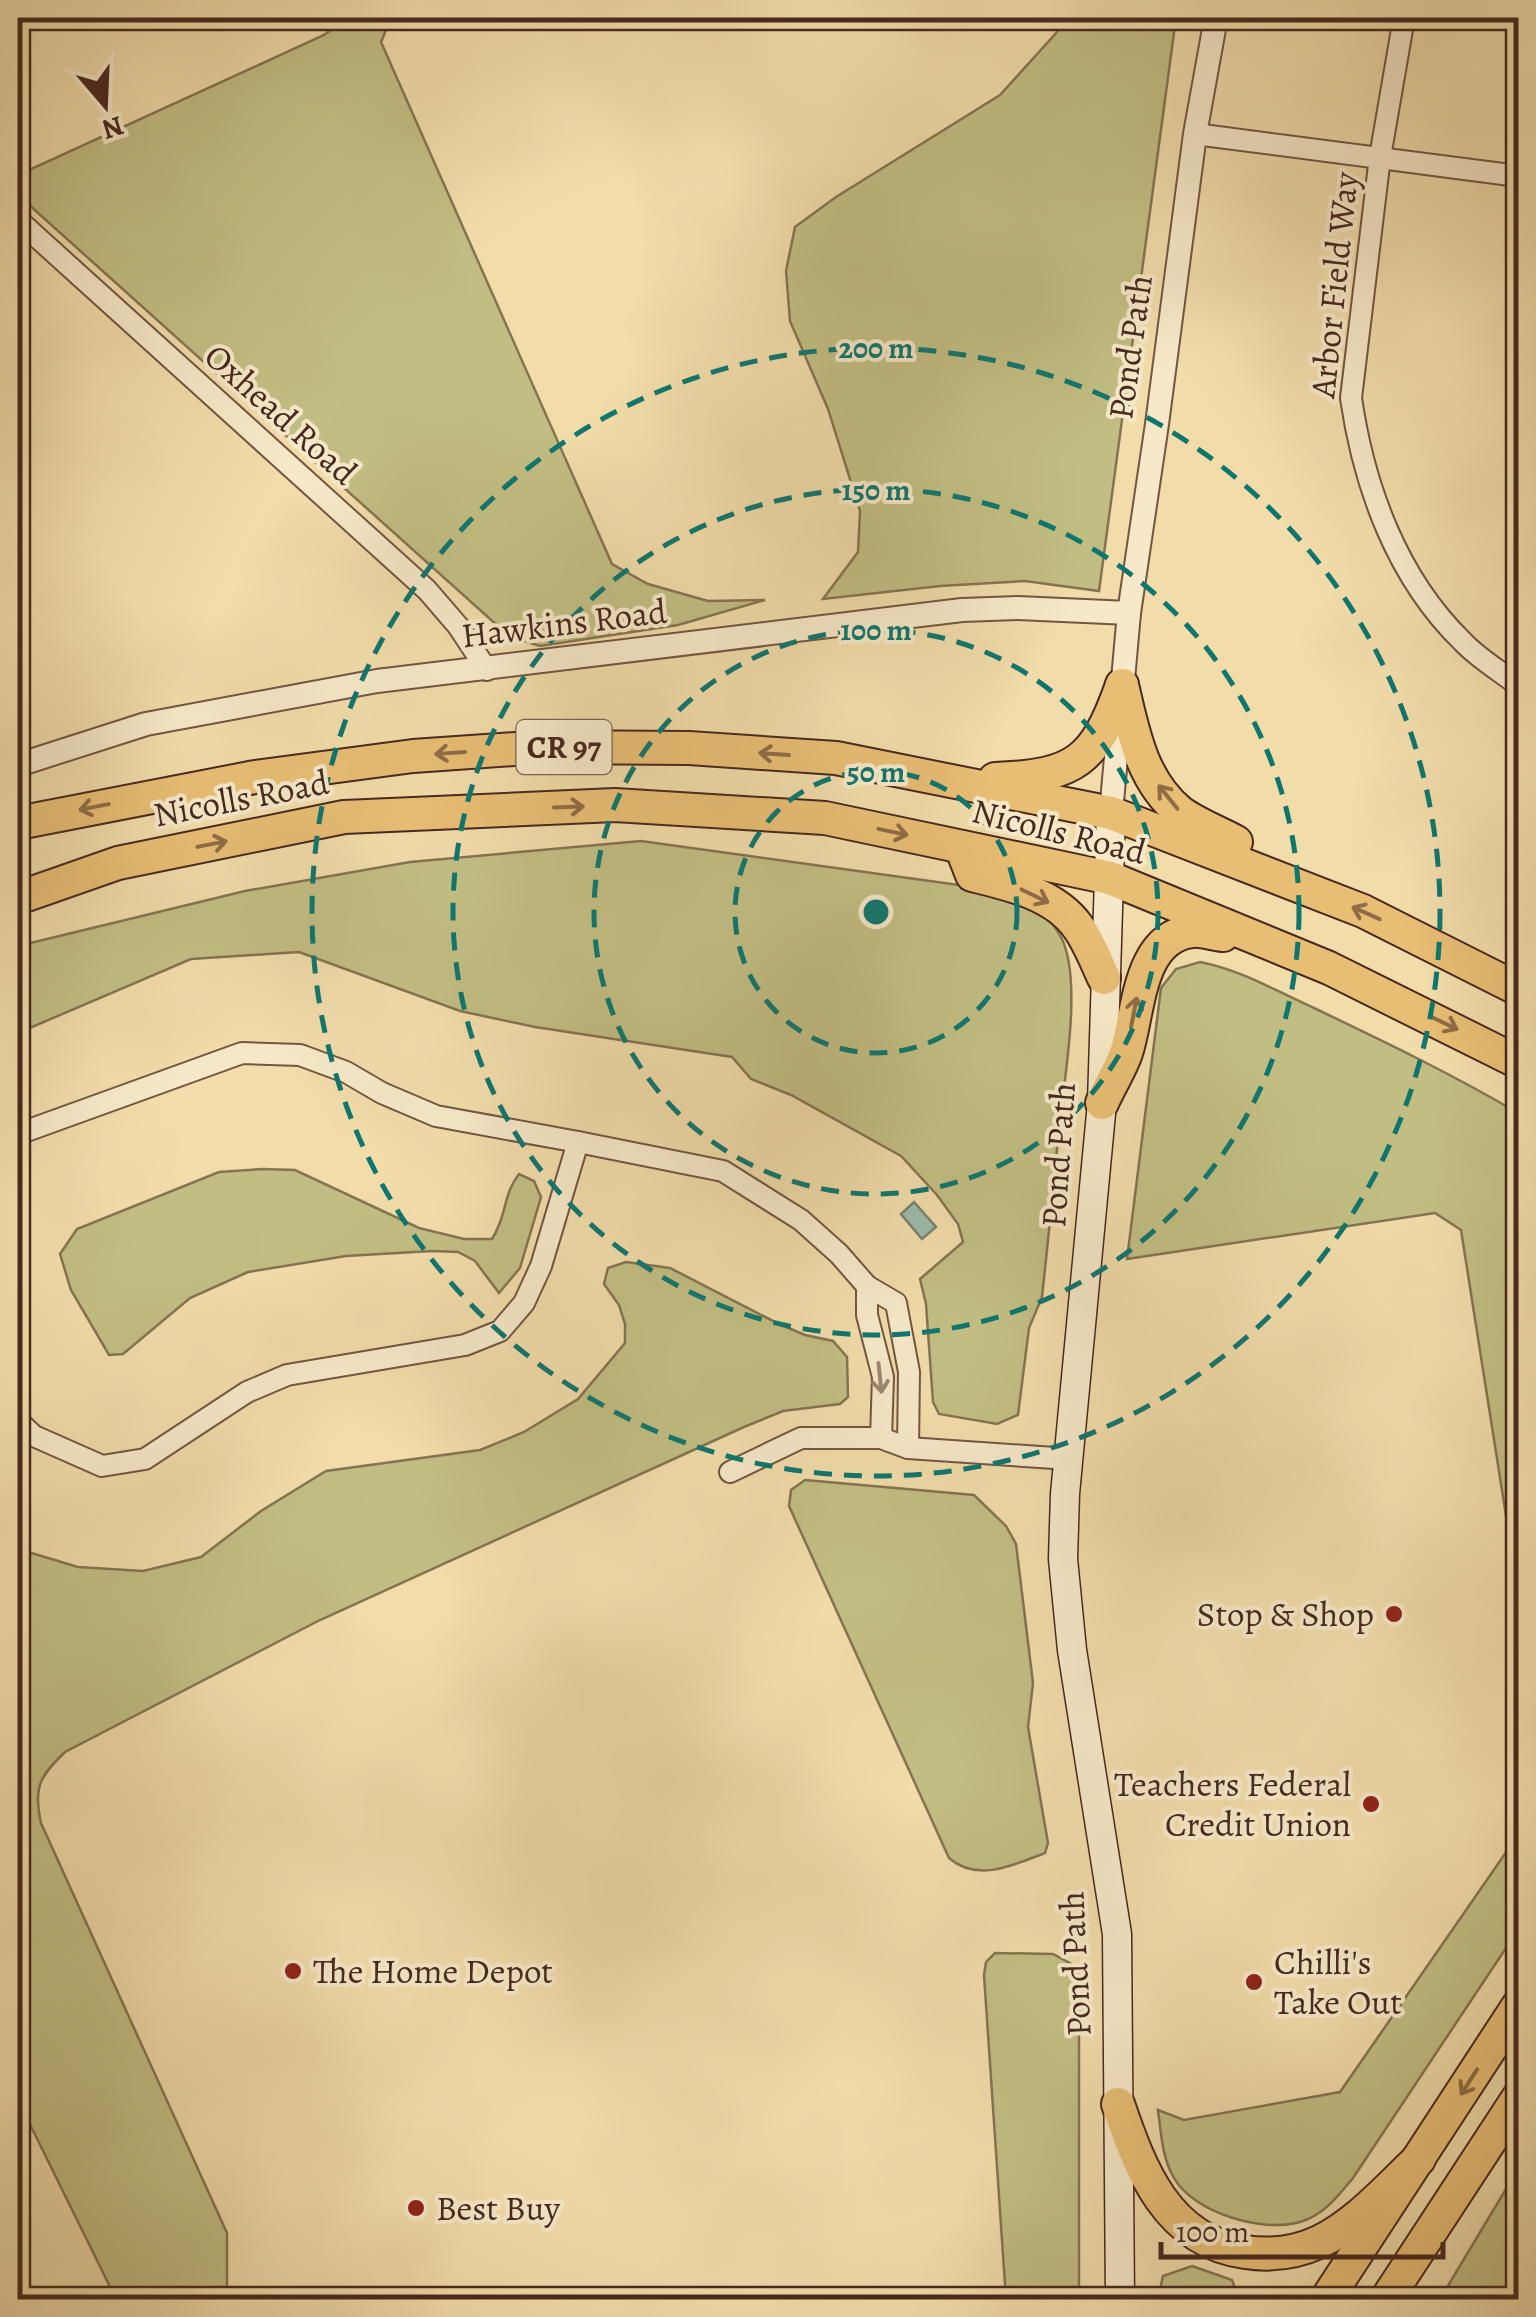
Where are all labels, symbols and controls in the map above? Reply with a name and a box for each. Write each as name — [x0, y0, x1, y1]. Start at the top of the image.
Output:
north arrow — [55, 55, 155, 155]
text: N — [97, 106, 129, 149]
street label: Arbor Field Way — [1298, 169, 1370, 401]
street label: Pond Path — [1096, 272, 1164, 422]
text: 200 m — [838, 328, 914, 368]
street label: Oxhead Road — [194, 333, 368, 496]
text: 150 m — [842, 470, 911, 510]
street label: Hawkins Road — [459, 587, 670, 659]
text: 100 m — [840, 610, 912, 650]
road number: CR 97 — [516, 720, 612, 774]
one-way arrow — [434, 744, 466, 763]
one-way arrow — [759, 744, 791, 763]
text: 50 m — [847, 752, 905, 792]
street label: Nicolls Road — [149, 757, 333, 838]
one-way arrow — [1158, 785, 1180, 811]
street label: Nicolls Road — [967, 786, 1151, 876]
one-way arrow — [78, 798, 111, 817]
one-way arrow — [553, 798, 585, 817]
one-way arrow — [876, 824, 908, 843]
one-way arrow — [195, 834, 228, 853]
one-way arrow — [1020, 887, 1049, 906]
centre of rings — [858, 894, 894, 930]
one-way arrow — [1351, 903, 1382, 921]
one-way arrow — [1125, 996, 1144, 1028]
one-way arrow — [1429, 1014, 1458, 1033]
street label: Pond Path — [1029, 1081, 1087, 1229]
one-way arrow — [871, 1361, 890, 1393]
place label: Stop & Shop — [1197, 1590, 1374, 1638]
marker: Stop & Shop — [1383, 1603, 1405, 1625]
place label: Teachers Federal Credit Union — [1114, 1760, 1351, 1848]
marker: Teachers Federal Credit Union — [1360, 1793, 1382, 1815]
street label: Pond Path — [1047, 1890, 1103, 2038]
place label: Chilli's Take Out — [1274, 1938, 1402, 2026]
place label: The Home Depot — [313, 1947, 553, 1995]
marker: The Home Depot — [282, 1960, 304, 1982]
marker: Chilli's Take Out — [1243, 1971, 1265, 1993]
one-way arrow — [1459, 2068, 1480, 2096]
place label: Best Buy — [436, 2184, 561, 2232]
marker: Best Buy — [405, 2197, 427, 2219]
scale bar — [1161, 2197, 1444, 2259]
text: 100 m — [1176, 2212, 1249, 2252]

